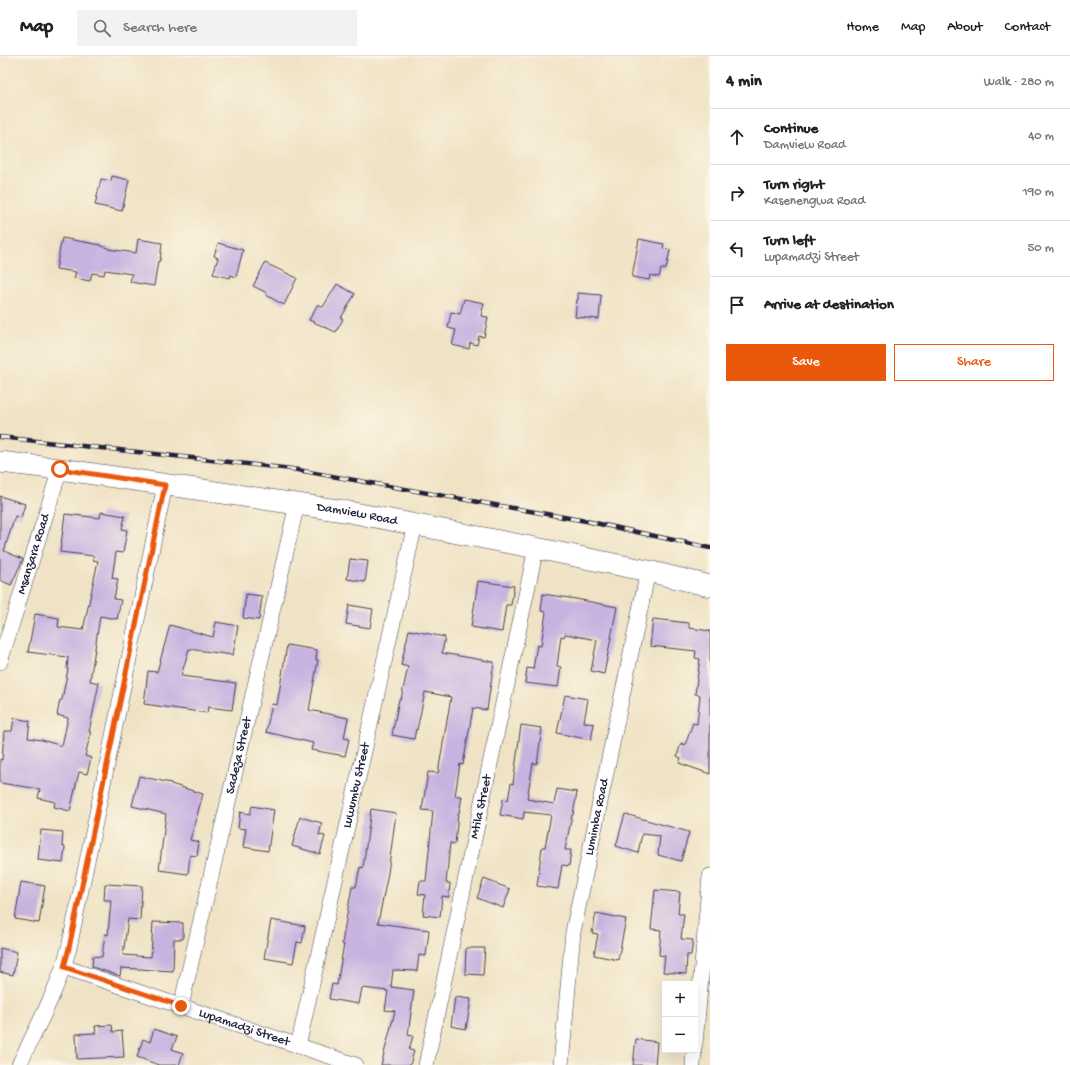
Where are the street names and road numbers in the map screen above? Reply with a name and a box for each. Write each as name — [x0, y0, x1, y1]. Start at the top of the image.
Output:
street label: Damview Road — [315, 499, 400, 529]
street label: Msanzara Road — [14, 511, 54, 596]
street label: Sadeza Street — [223, 714, 255, 795]
street label: Luwumbu Street — [340, 740, 374, 830]
street label: Mtila Street — [467, 772, 495, 840]
street label: Lumimba Road — [582, 776, 612, 857]
street label: Lupamadzi Street — [197, 1005, 293, 1050]

